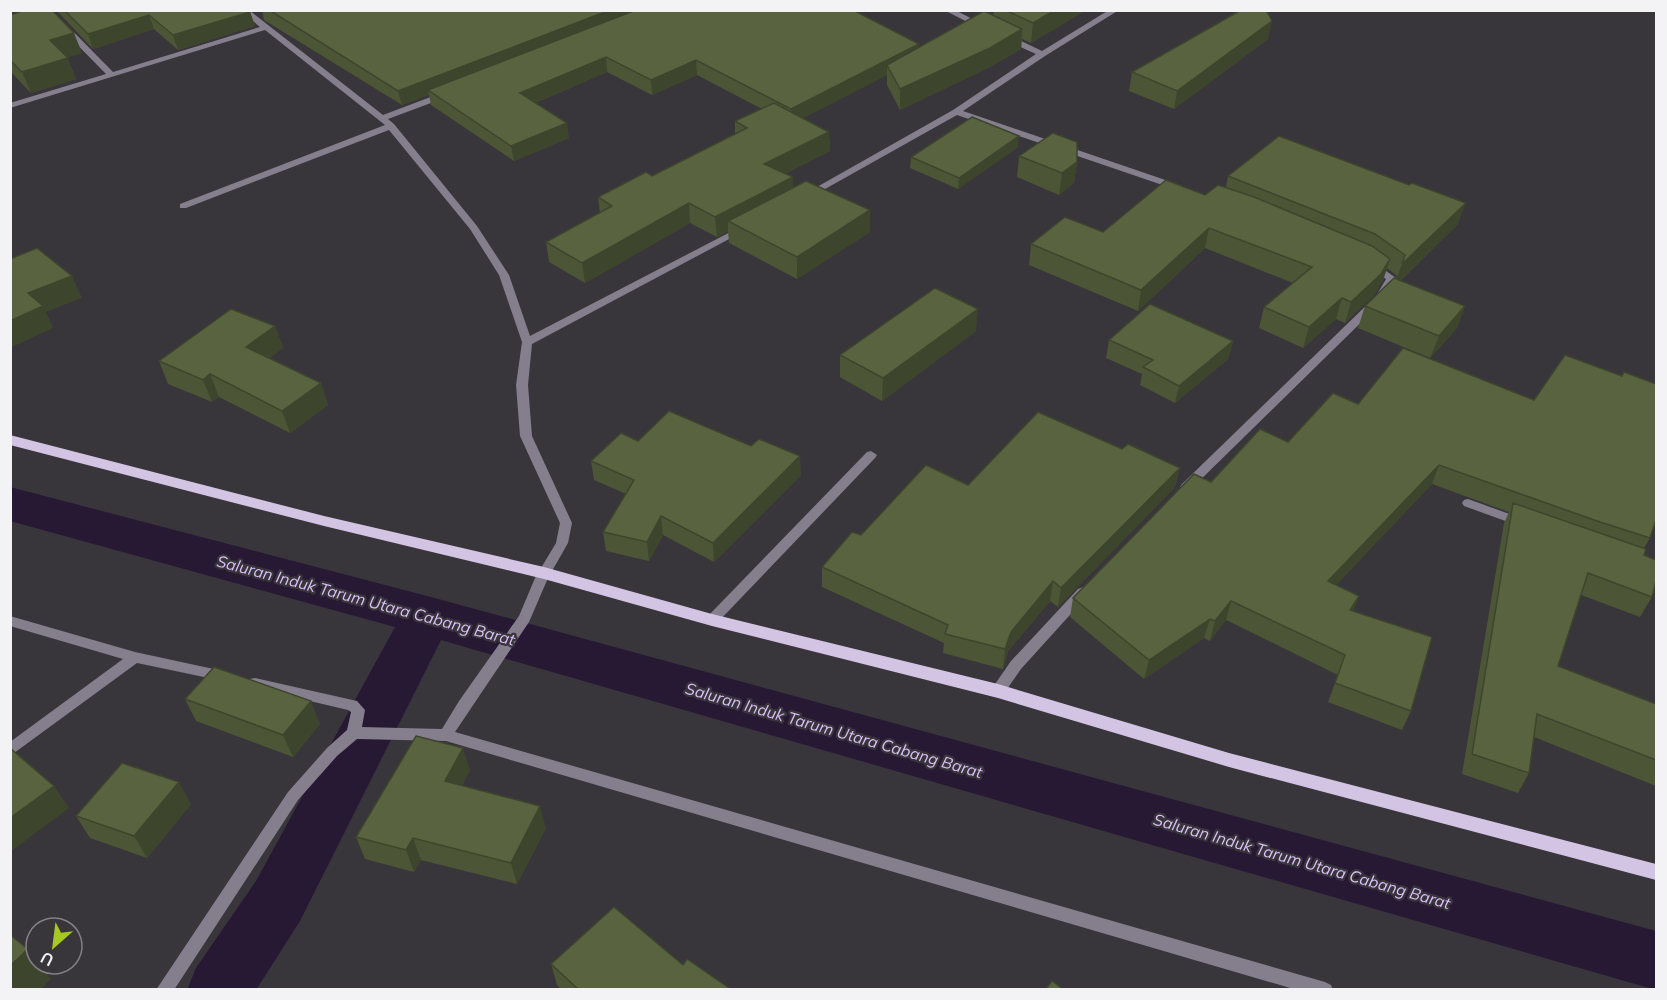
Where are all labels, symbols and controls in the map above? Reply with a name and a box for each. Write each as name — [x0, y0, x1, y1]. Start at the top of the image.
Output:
water label: Saluran Induk Tarum Utara Cabang Barat — [215, 550, 518, 650]
water label: Saluran Induk Tarum Utara Cabang Barat — [683, 678, 985, 782]
water label: Saluran Induk Tarum Utara Cabang Barat — [1151, 809, 1453, 913]
north arrow — [24, 916, 84, 976]
text: U — [37, 948, 57, 971]

